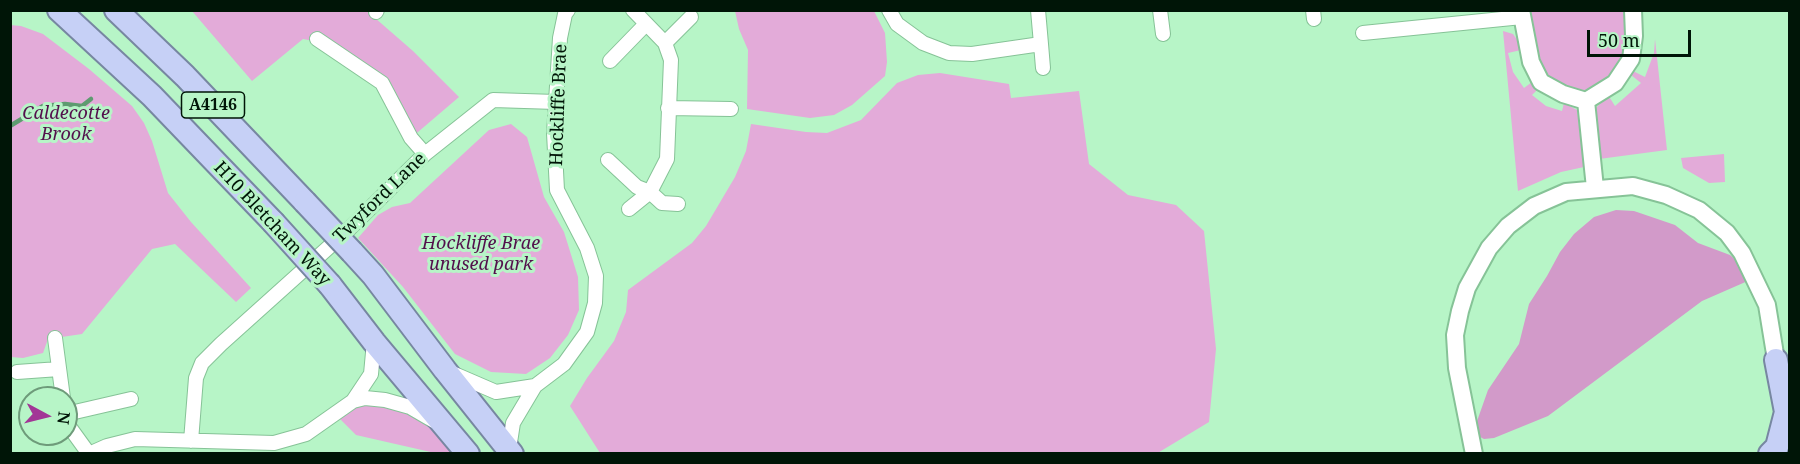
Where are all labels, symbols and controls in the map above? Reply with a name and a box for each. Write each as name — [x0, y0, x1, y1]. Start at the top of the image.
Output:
scale bar — [1590, 18, 1694, 56]
text: 50 m — [1598, 28, 1640, 52]
street label: Hockliffe Brae — [546, 44, 572, 166]
road number: A4146 — [182, 92, 244, 118]
park label: Caldecotte Brook — [22, 103, 110, 146]
street label: Twyford Lane — [329, 148, 431, 248]
street label: H10 Bletcham Way — [209, 157, 335, 291]
park label: Hockliffe Brae unused park — [422, 233, 540, 276]
north arrow — [18, 386, 78, 446]
text: N — [52, 410, 76, 426]

